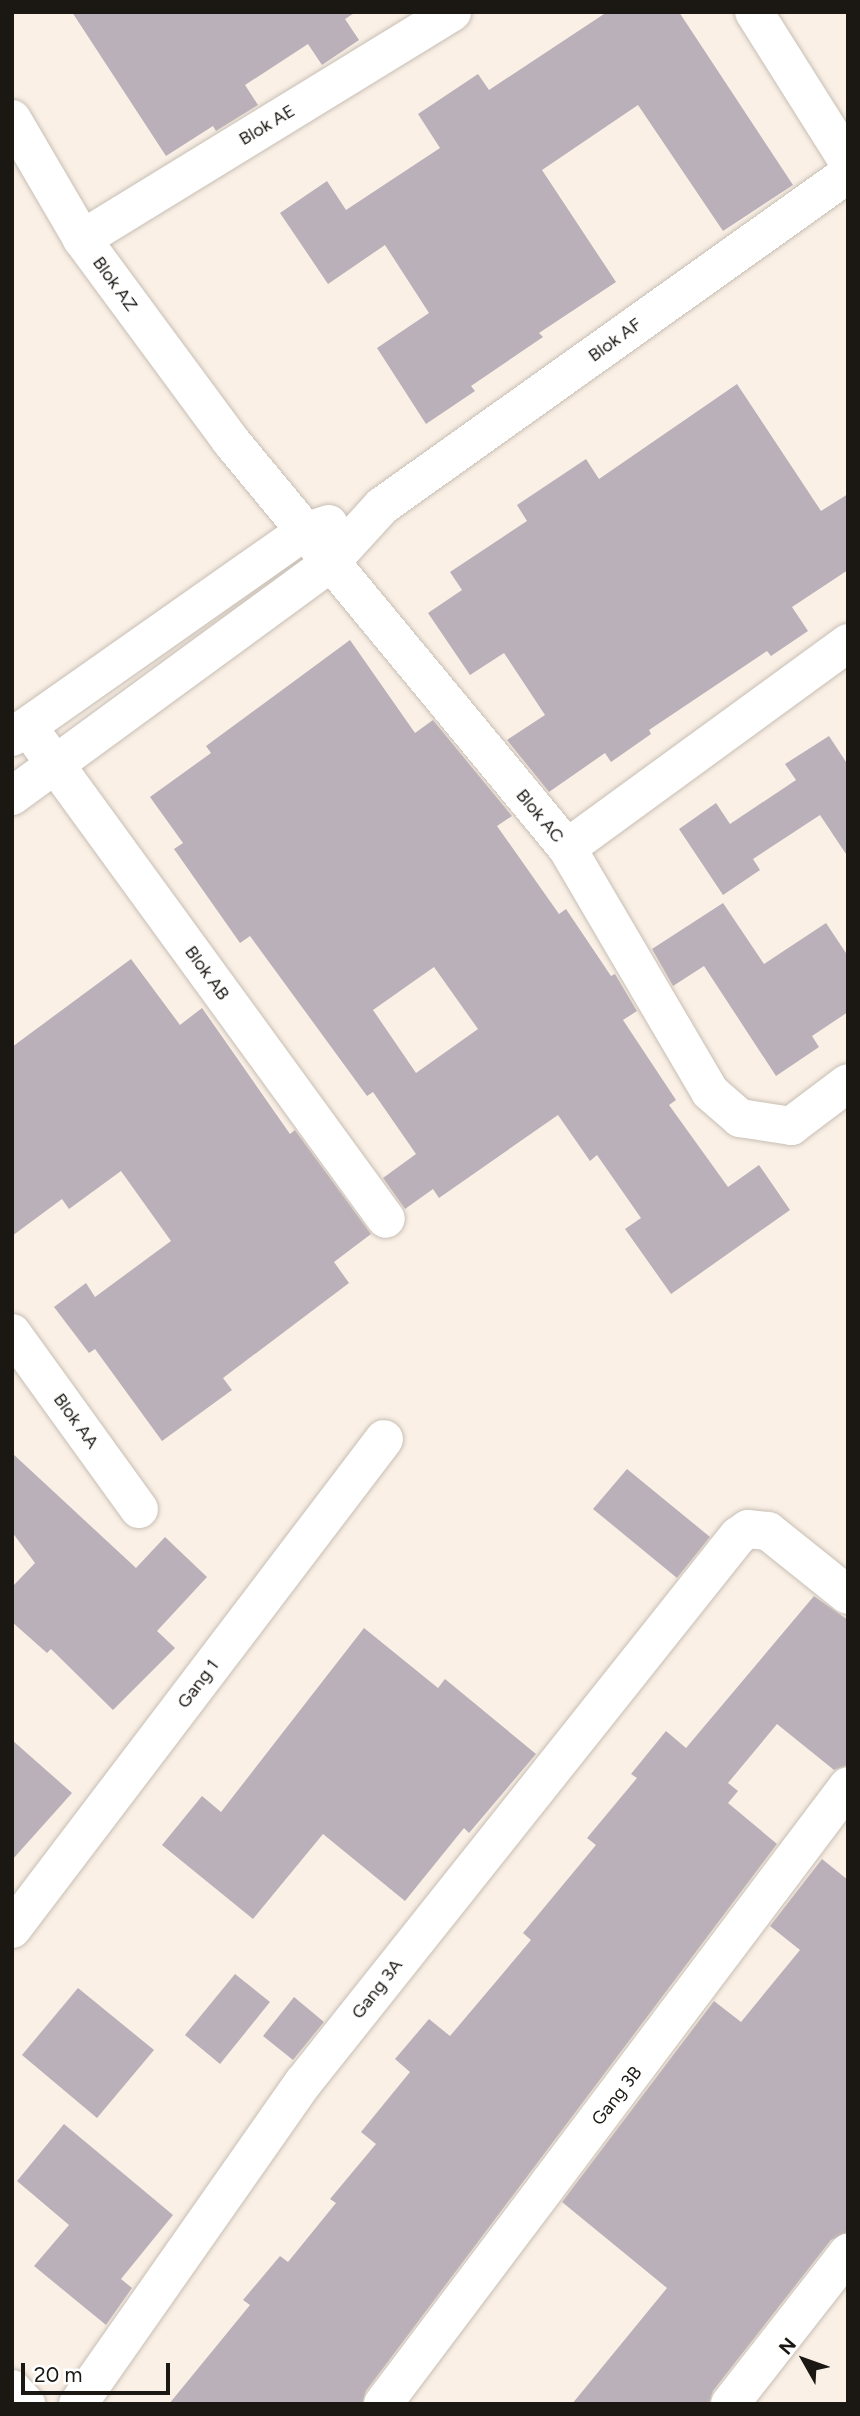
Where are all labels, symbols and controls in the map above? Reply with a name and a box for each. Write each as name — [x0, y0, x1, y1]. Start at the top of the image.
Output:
street label: Blok AE — [235, 100, 299, 150]
street label: Blok AZ — [88, 252, 142, 316]
street label: Blok AF — [584, 313, 646, 367]
street label: Blok AC — [511, 785, 569, 847]
street label: Blok AB — [180, 942, 234, 1004]
street label: Blok AA — [49, 1389, 103, 1453]
street label: Gang 1 — [173, 1655, 223, 1713]
street label: Gang 3A — [347, 1955, 407, 2023]
street label: Gang 3B — [587, 2062, 647, 2130]
north arrow — [769, 2325, 839, 2395]
text: N — [774, 2333, 801, 2359]
scale bar — [24, 2350, 173, 2394]
text: 20 m — [34, 2362, 82, 2387]

